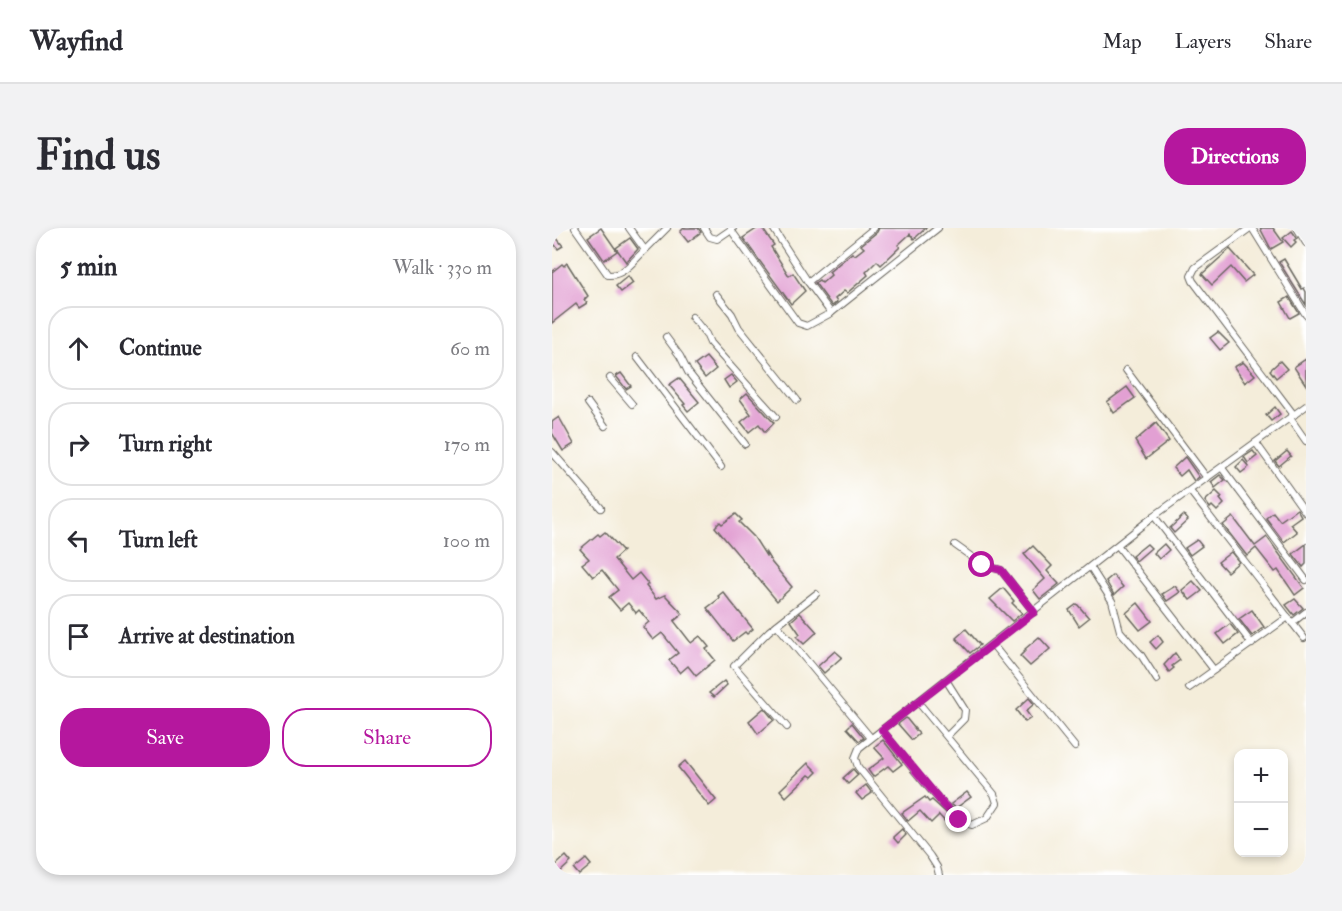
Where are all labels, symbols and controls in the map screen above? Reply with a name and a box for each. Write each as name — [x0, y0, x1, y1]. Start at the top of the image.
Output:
text: Wayfind — [30, 24, 123, 59]
text: Map — [1102, 28, 1142, 55]
text: Layers — [1175, 28, 1231, 55]
text: Share — [1264, 28, 1312, 55]
button: Directions — [1164, 128, 1306, 185]
text: Find us — [36, 130, 160, 182]
text: 5 min — [60, 251, 117, 283]
text: Walk · 330 m — [393, 255, 492, 280]
icon: ahead — [62, 332, 95, 365]
text: Continue — [119, 334, 202, 362]
text: 60 m — [450, 336, 490, 361]
icon: right — [62, 428, 95, 461]
text: Turn right — [119, 430, 212, 458]
text: 170 m — [444, 432, 490, 457]
icon: left — [62, 524, 95, 557]
text: Turn left — [119, 526, 198, 554]
text: 100 m — [443, 528, 490, 553]
route start — [968, 551, 994, 577]
icon: arrive — [62, 620, 95, 653]
text: Arrive at destination — [119, 622, 295, 650]
button: Save — [60, 708, 270, 767]
button: Share — [282, 708, 492, 767]
map controls — [1234, 749, 1288, 857]
button: + — [1234, 749, 1288, 803]
button: − — [1234, 803, 1288, 857]
route end — [945, 806, 971, 832]

